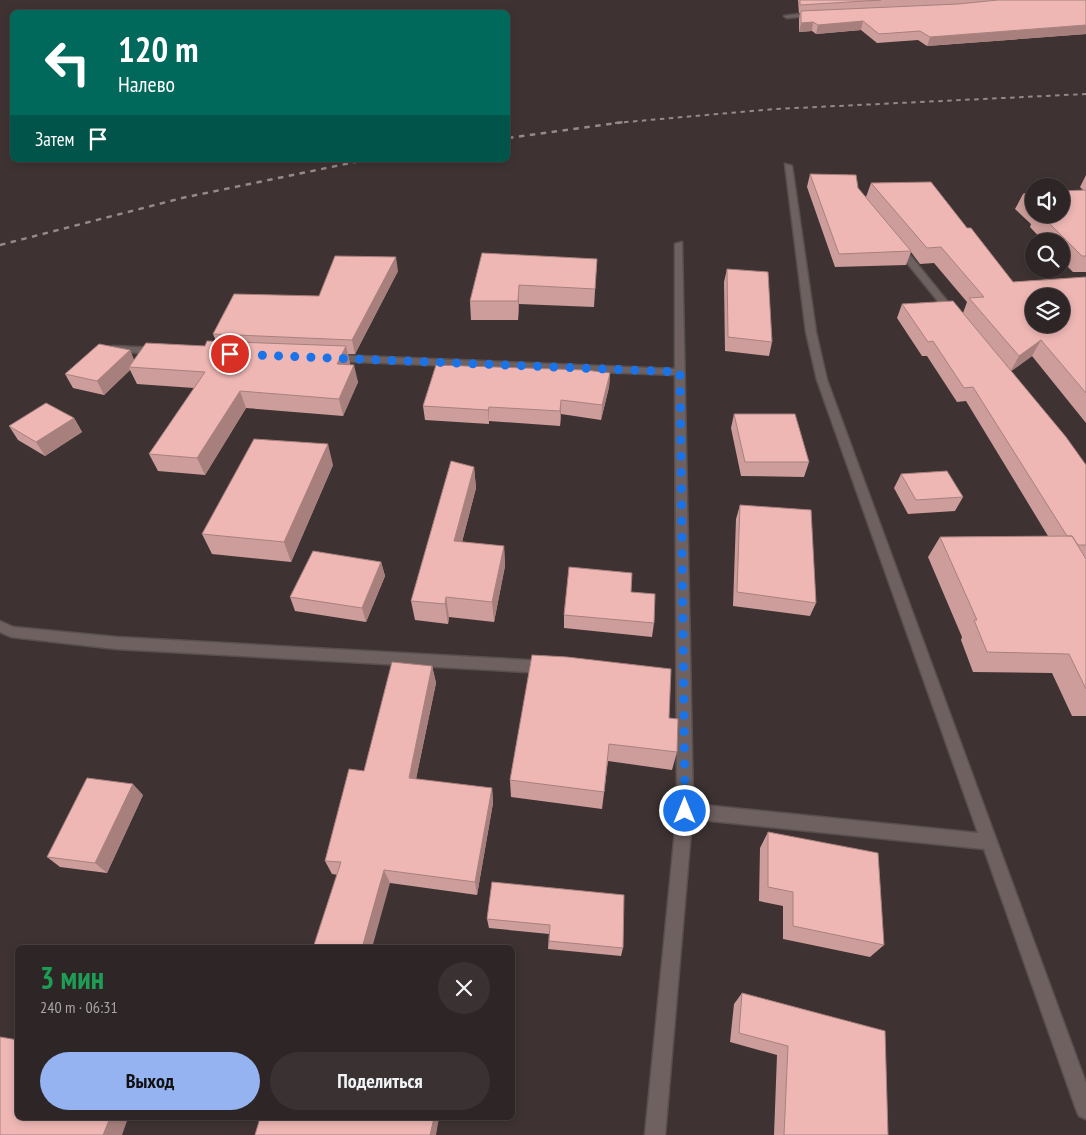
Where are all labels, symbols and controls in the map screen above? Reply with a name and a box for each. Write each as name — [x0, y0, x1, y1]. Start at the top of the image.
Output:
text: 120 m — [118, 26, 199, 72]
icon: left — [35, 30, 100, 95]
text: Налево — [118, 70, 175, 98]
icon: arrive — [84, 125, 112, 153]
text: Затем — [35, 127, 74, 151]
map controls — [1025, 178, 1070, 333]
button: sound — [1025, 178, 1070, 223]
button: search — [1025, 233, 1070, 278]
button: layers — [1025, 288, 1070, 333]
pin — [209, 333, 251, 375]
icon: arrive — [216, 340, 244, 368]
position arrow — [658, 784, 710, 836]
text: 3 мин — [40, 958, 104, 997]
button: close — [438, 962, 490, 1014]
text: 240 m · 06:31 — [40, 997, 118, 1017]
button: Выход — [40, 1052, 260, 1110]
button: Поделиться — [270, 1052, 490, 1110]

